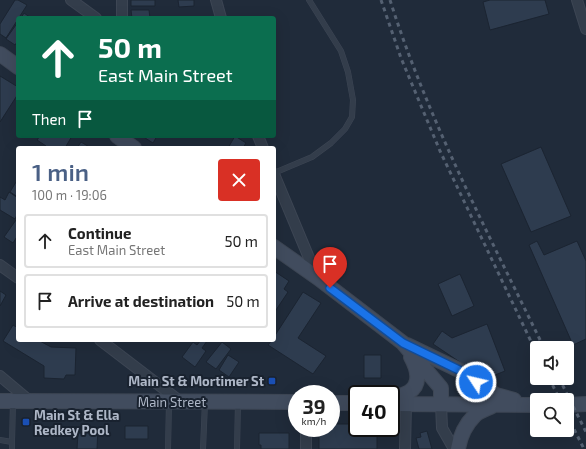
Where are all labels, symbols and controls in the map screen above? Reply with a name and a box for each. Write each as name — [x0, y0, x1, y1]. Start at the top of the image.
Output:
text: 50 m — [98, 30, 162, 64]
icon: ahead — [32, 32, 84, 84]
text: East Main Street — [98, 64, 233, 86]
icon: arrive — [74, 108, 96, 130]
text: Then — [32, 110, 66, 128]
text: 1 min — [32, 157, 89, 186]
button: close — [218, 159, 260, 201]
text: 100 m · 19:06 — [32, 187, 107, 203]
text: Continue — [68, 224, 131, 242]
icon: ahead — [34, 230, 56, 252]
text: 50 m — [224, 232, 258, 250]
text: East Main Street — [68, 242, 165, 258]
pin — [313, 247, 347, 288]
icon: arrive — [319, 253, 341, 275]
icon: arrive — [34, 290, 56, 312]
text: Arrive at destination — [68, 292, 214, 310]
text: 50 m — [226, 292, 260, 310]
map controls — [530, 341, 574, 437]
button: sound — [530, 341, 574, 385]
position arrow — [455, 361, 497, 403]
place label: Main St & Mortimer St — [128, 373, 265, 389]
marker: Main St & Mortimer St — [267, 376, 277, 386]
speed limit sign: 40 — [348, 385, 400, 437]
button: search — [530, 393, 574, 437]
street label: Main Street — [138, 394, 206, 410]
text: 39 — [302, 394, 326, 418]
place label: Main St & Ella Redkey Pool — [34, 407, 119, 438]
text: km/h — [302, 415, 326, 427]
marker: Main St & Ella Redkey Pool — [21, 417, 31, 427]

